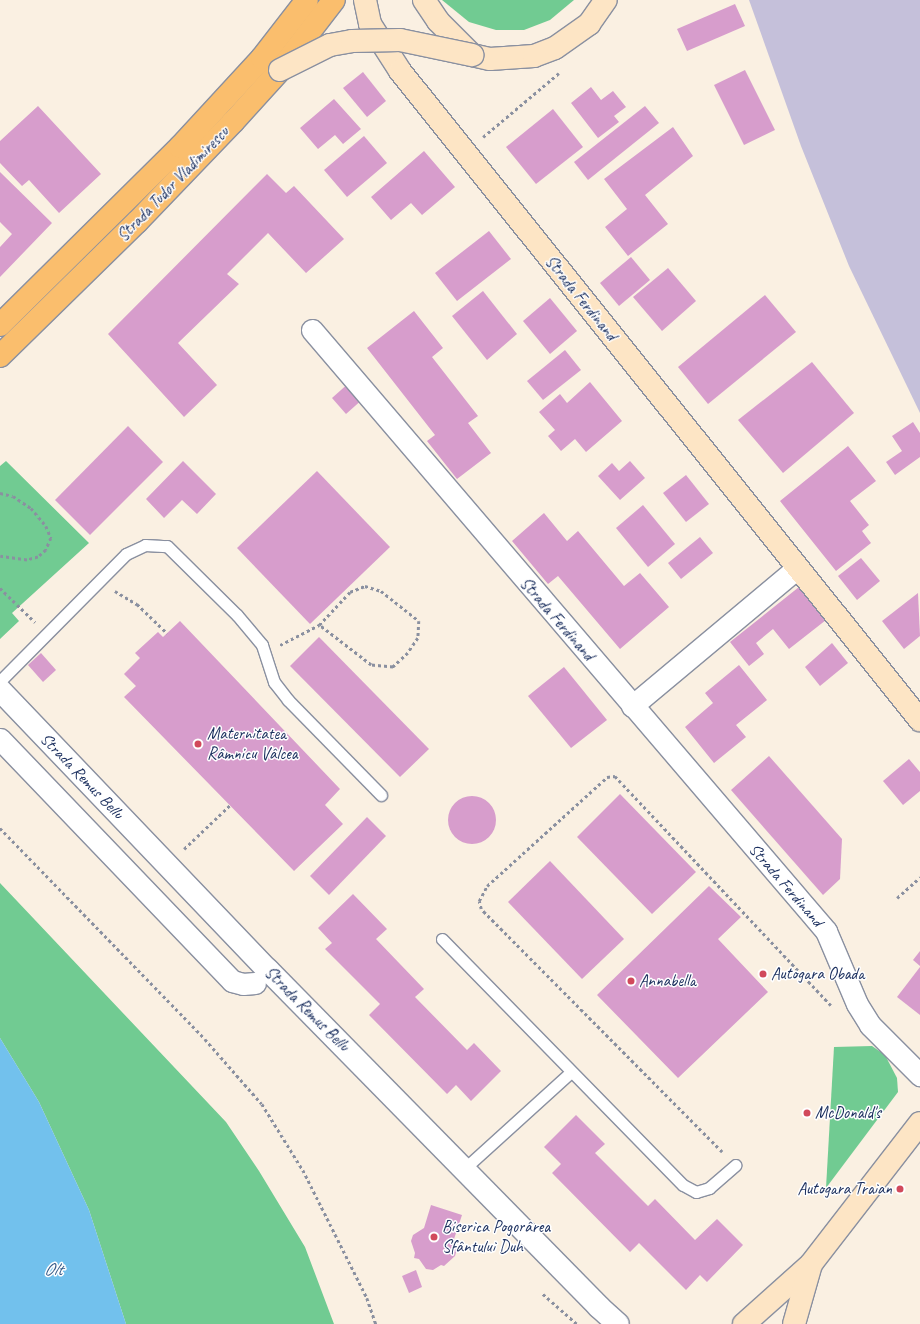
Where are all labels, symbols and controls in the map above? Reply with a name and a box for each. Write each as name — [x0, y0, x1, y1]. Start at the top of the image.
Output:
street label: Strada Tudor Vladimirescu — [113, 122, 233, 246]
street label: Strada Ferdinand — [541, 251, 621, 345]
street label: Strada Ferdinand — [515, 573, 599, 665]
place label: Maternitatea Râmnicu Vâlcea — [207, 724, 298, 764]
street label: Strada Remus Bellu — [36, 729, 128, 823]
marker: Maternitatea Râmnicu Vâlcea — [192, 738, 204, 750]
street label: Strada Ferdinand — [744, 839, 828, 931]
street label: Strada Remus Bellu — [260, 962, 354, 1056]
place label: Autogara Obada — [771, 964, 865, 984]
marker: Autogara Obada — [758, 969, 768, 979]
place label: Annabella — [639, 971, 696, 991]
marker: Annabella — [626, 976, 636, 986]
place label: McDonald's — [815, 1103, 881, 1123]
marker: McDonald's — [802, 1108, 812, 1118]
place label: Autogara Traian — [797, 1179, 892, 1199]
marker: Autogara Traian — [895, 1184, 905, 1194]
place label: Biserica Pogorârea Sfântului Duh — [442, 1217, 550, 1257]
marker: Biserica Pogorârea Sfântului Duh — [429, 1232, 439, 1242]
water label: Olt — [44, 1258, 62, 1280]

